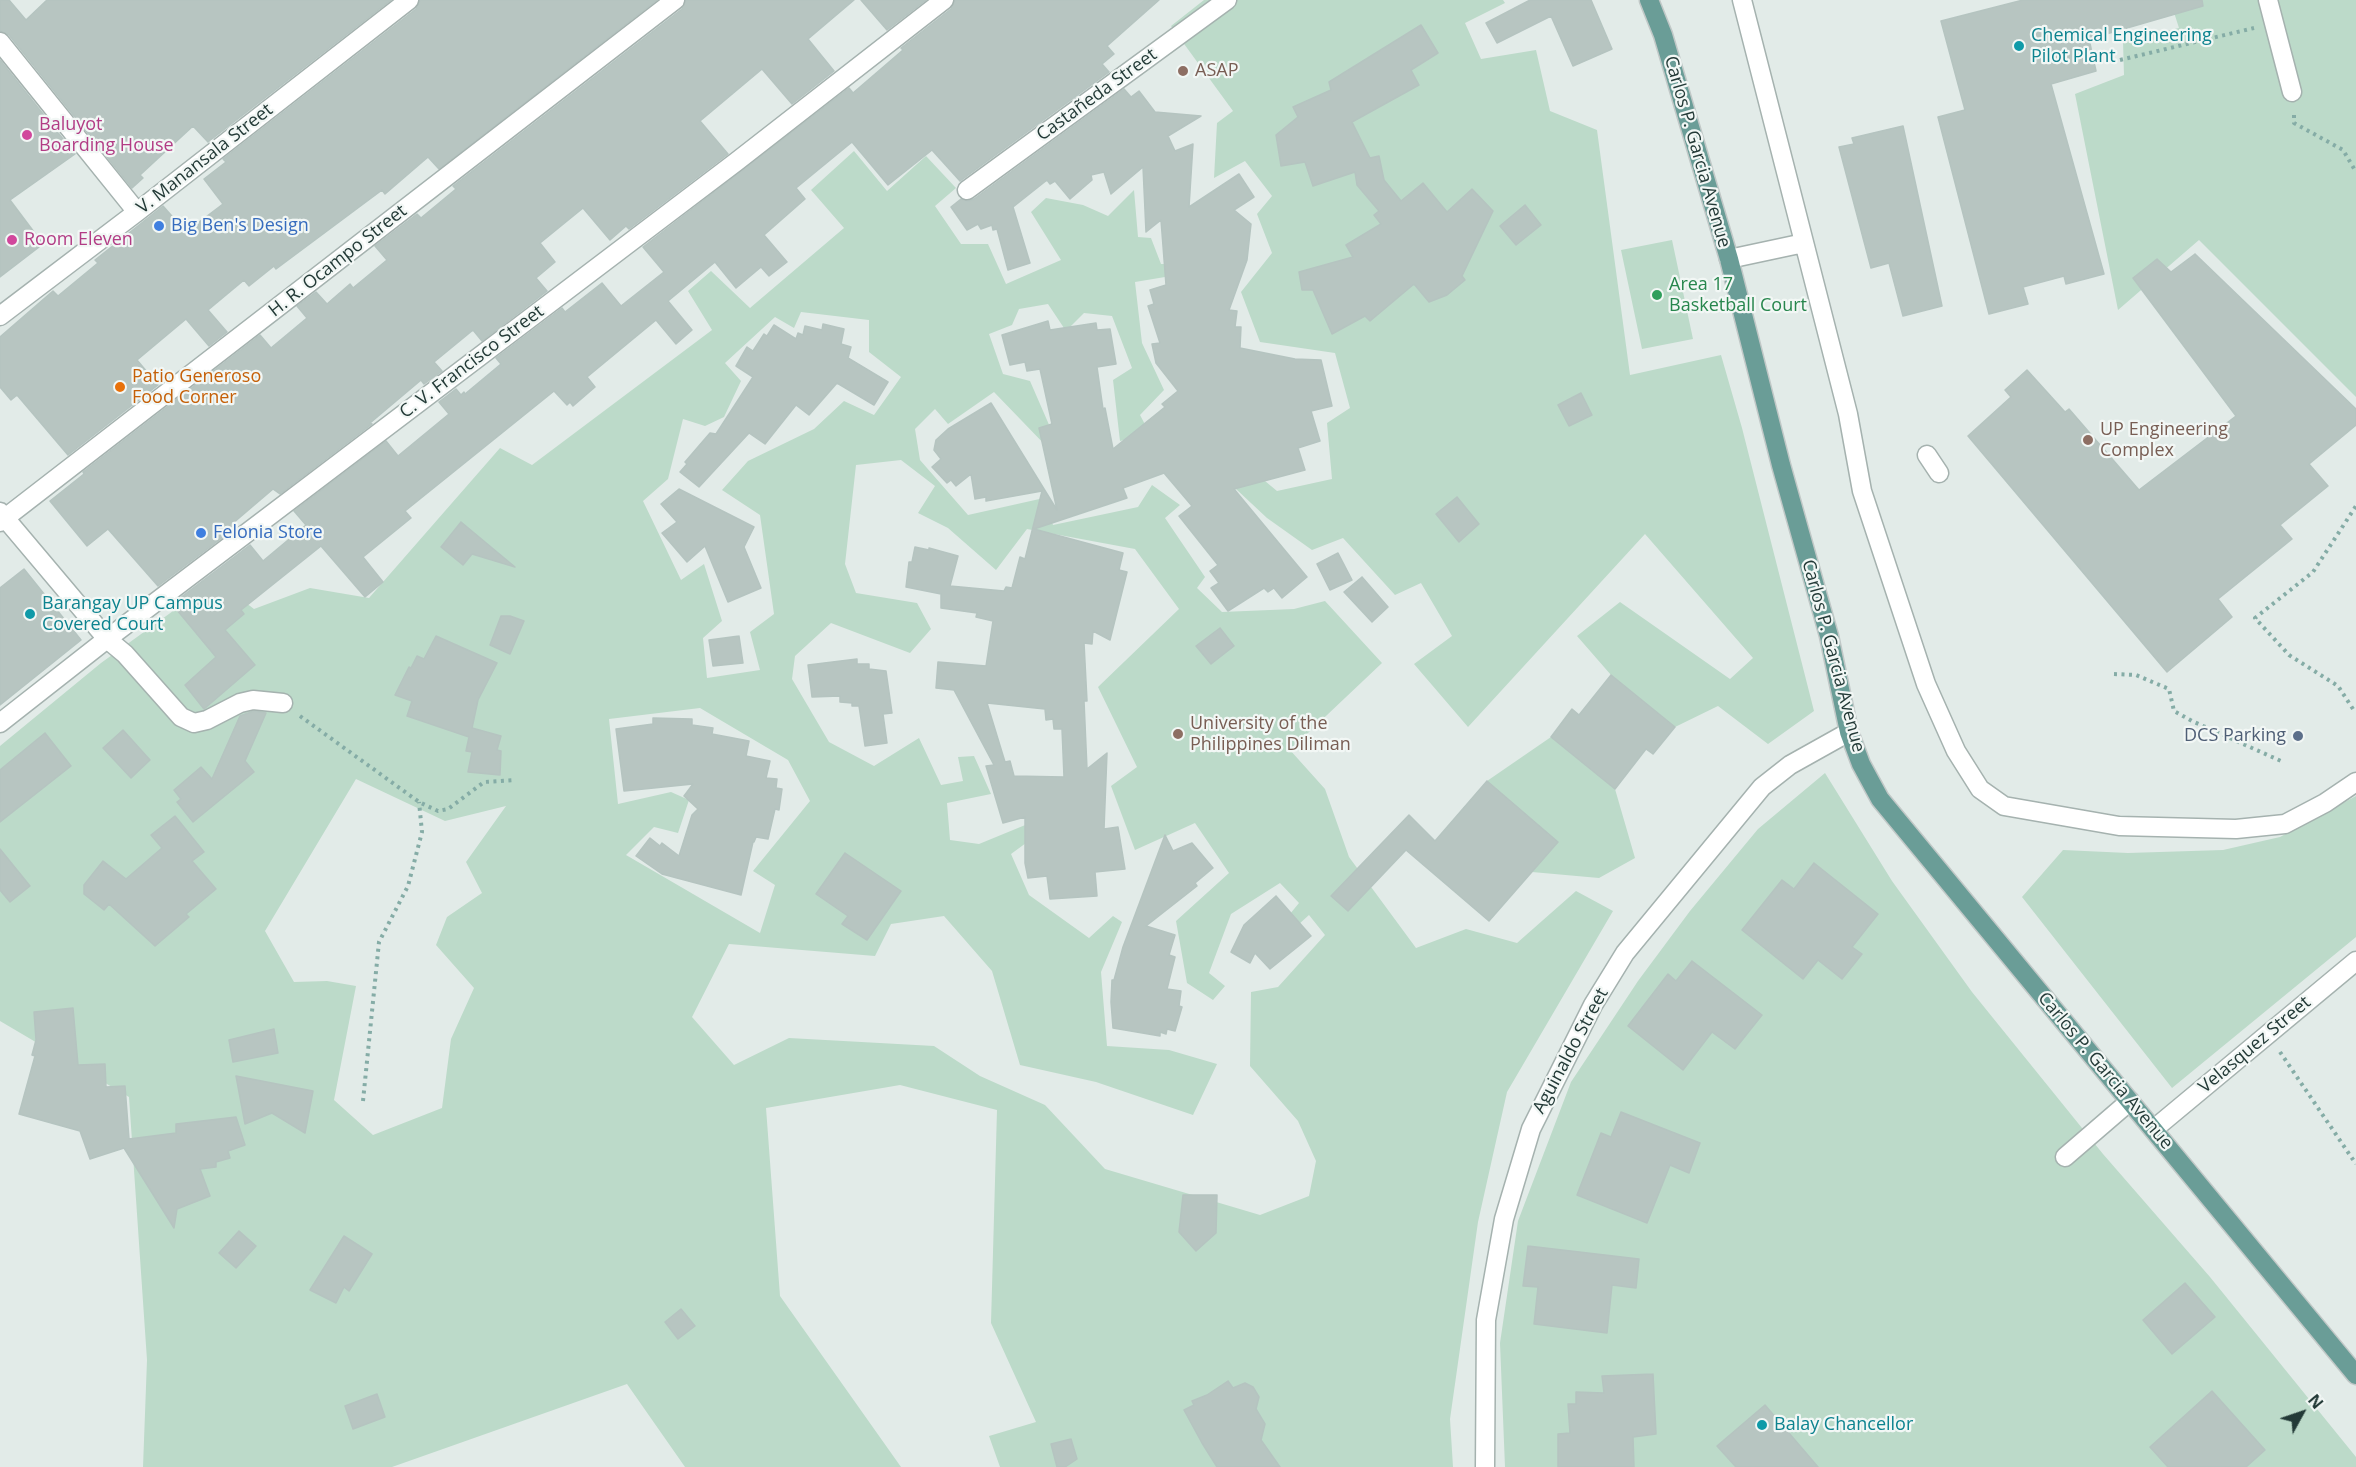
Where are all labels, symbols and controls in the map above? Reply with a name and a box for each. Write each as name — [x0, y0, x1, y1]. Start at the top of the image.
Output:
place label: Chemical Engineering Pilot Plant — [2031, 25, 2212, 68]
marker: Chemical Engineering Pilot Plant — [2012, 39, 2026, 53]
street label: Castañeda Street — [1033, 44, 1161, 146]
street label: Carlos P. Garcia Avenue — [1659, 54, 1735, 250]
place label: ASAP — [1195, 60, 1238, 82]
marker: ASAP — [1176, 64, 1190, 78]
street label: V. Manansala Street — [133, 99, 277, 219]
place label: Baluyot Boarding House — [39, 114, 174, 156]
marker: Baluyot Boarding House — [20, 128, 34, 142]
street label: H. R. Ocampo Street — [265, 200, 411, 322]
place label: Big Ben's Design — [171, 215, 309, 237]
marker: Big Ben's Design — [152, 219, 166, 233]
place label: Room Eleven — [24, 229, 133, 251]
marker: Room Eleven — [5, 233, 19, 247]
place label: Area 17 Basketball Court — [1669, 274, 1807, 316]
marker: Area 17 Basketball Court — [1650, 288, 1664, 302]
street label: C. V. Francisco Street — [396, 301, 548, 423]
place label: Patio Generoso Food Corner — [132, 366, 261, 409]
marker: Patio Generoso Food Corner — [113, 380, 127, 394]
place label: UP Engineering Complex — [2100, 419, 2228, 462]
marker: UP Engineering Complex — [2081, 433, 2095, 447]
place label: Felonia Store — [213, 522, 323, 544]
marker: Felonia Store — [194, 526, 208, 540]
street label: Carlos P. Garcia Avenue — [1797, 557, 1869, 755]
place label: Barangay UP Campus Covered Court — [42, 593, 223, 636]
marker: Barangay UP Campus Covered Court — [23, 607, 37, 621]
place label: University of the Philippines Diliman — [1190, 713, 1351, 756]
place label: DCS Parking — [2184, 725, 2286, 747]
marker: University of the Philippines Diliman — [1171, 727, 1185, 741]
marker: DCS Parking — [2291, 729, 2305, 743]
street label: Aguinaldo Street — [1529, 985, 1613, 1117]
street label: Carlos P. Garcia Avenue — [2033, 988, 2177, 1154]
street label: Velasquez Street — [2195, 992, 2315, 1098]
north arrow — [2272, 1383, 2332, 1443]
text: N — [2303, 1389, 2328, 1413]
place label: Balay Chancellor — [1774, 1414, 1913, 1436]
marker: Balay Chancellor — [1755, 1418, 1769, 1432]

